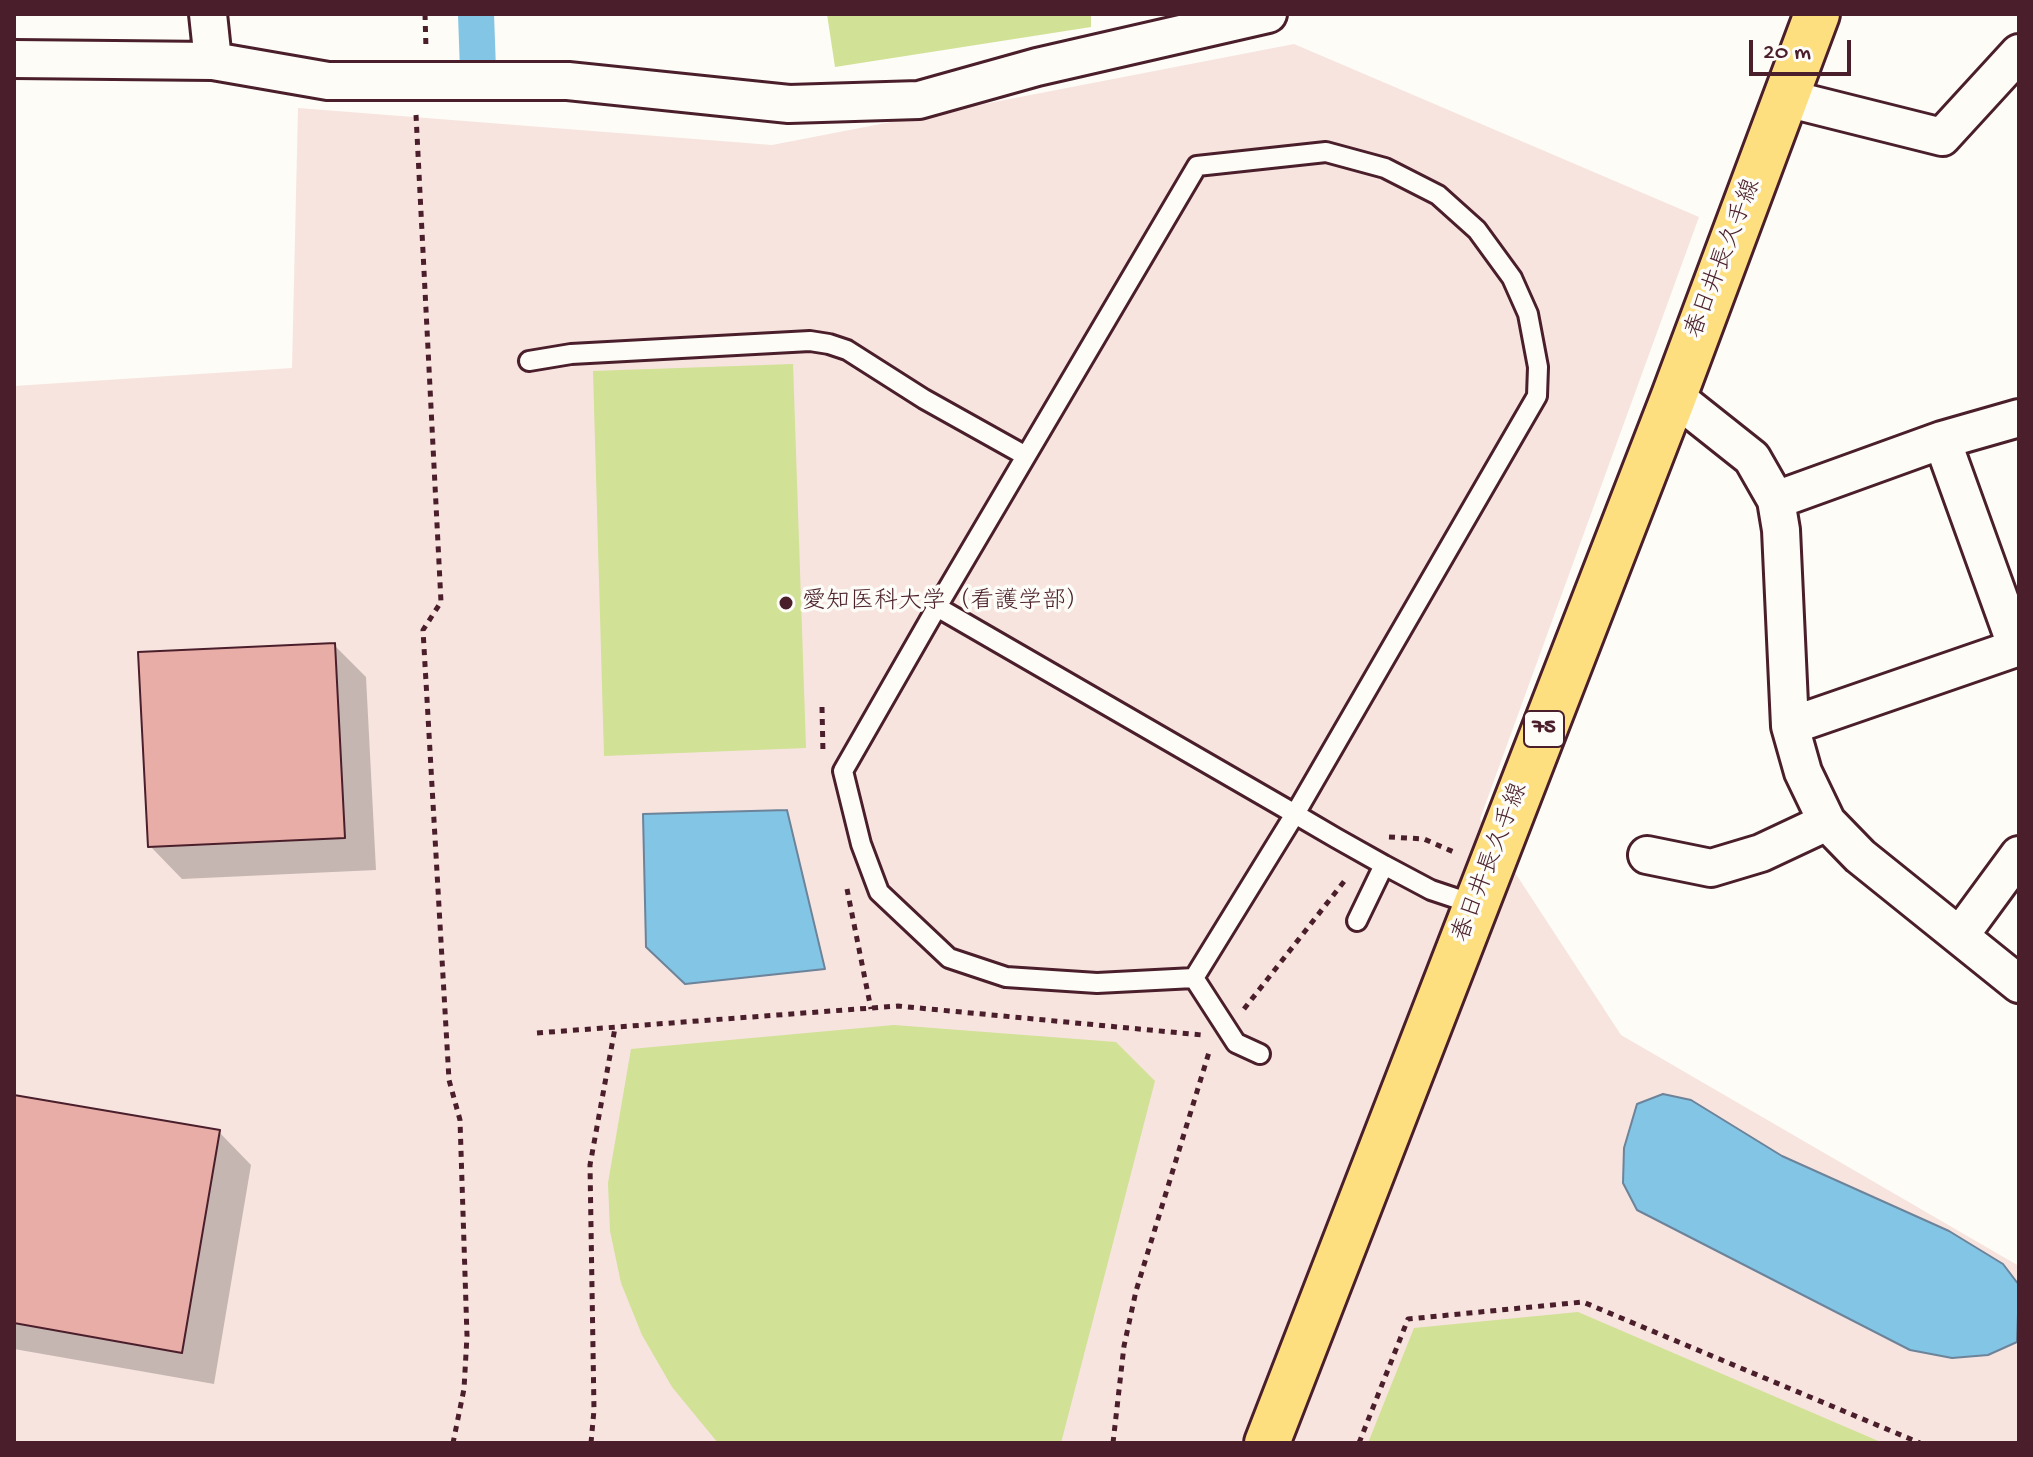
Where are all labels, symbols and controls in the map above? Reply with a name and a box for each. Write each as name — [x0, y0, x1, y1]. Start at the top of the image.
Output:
scale bar — [1753, 24, 1855, 74]
text: 20 m — [1763, 39, 1811, 68]
street label: 春日井長久手線 — [1681, 175, 1769, 343]
place label: 愛知医科大学（看護学部） — [802, 589, 1090, 617]
marker: 愛知医科大学（看護学部） — [777, 594, 795, 612]
road number: 75 — [1524, 711, 1564, 747]
street label: 春日井長久手線 — [1448, 779, 1536, 947]

